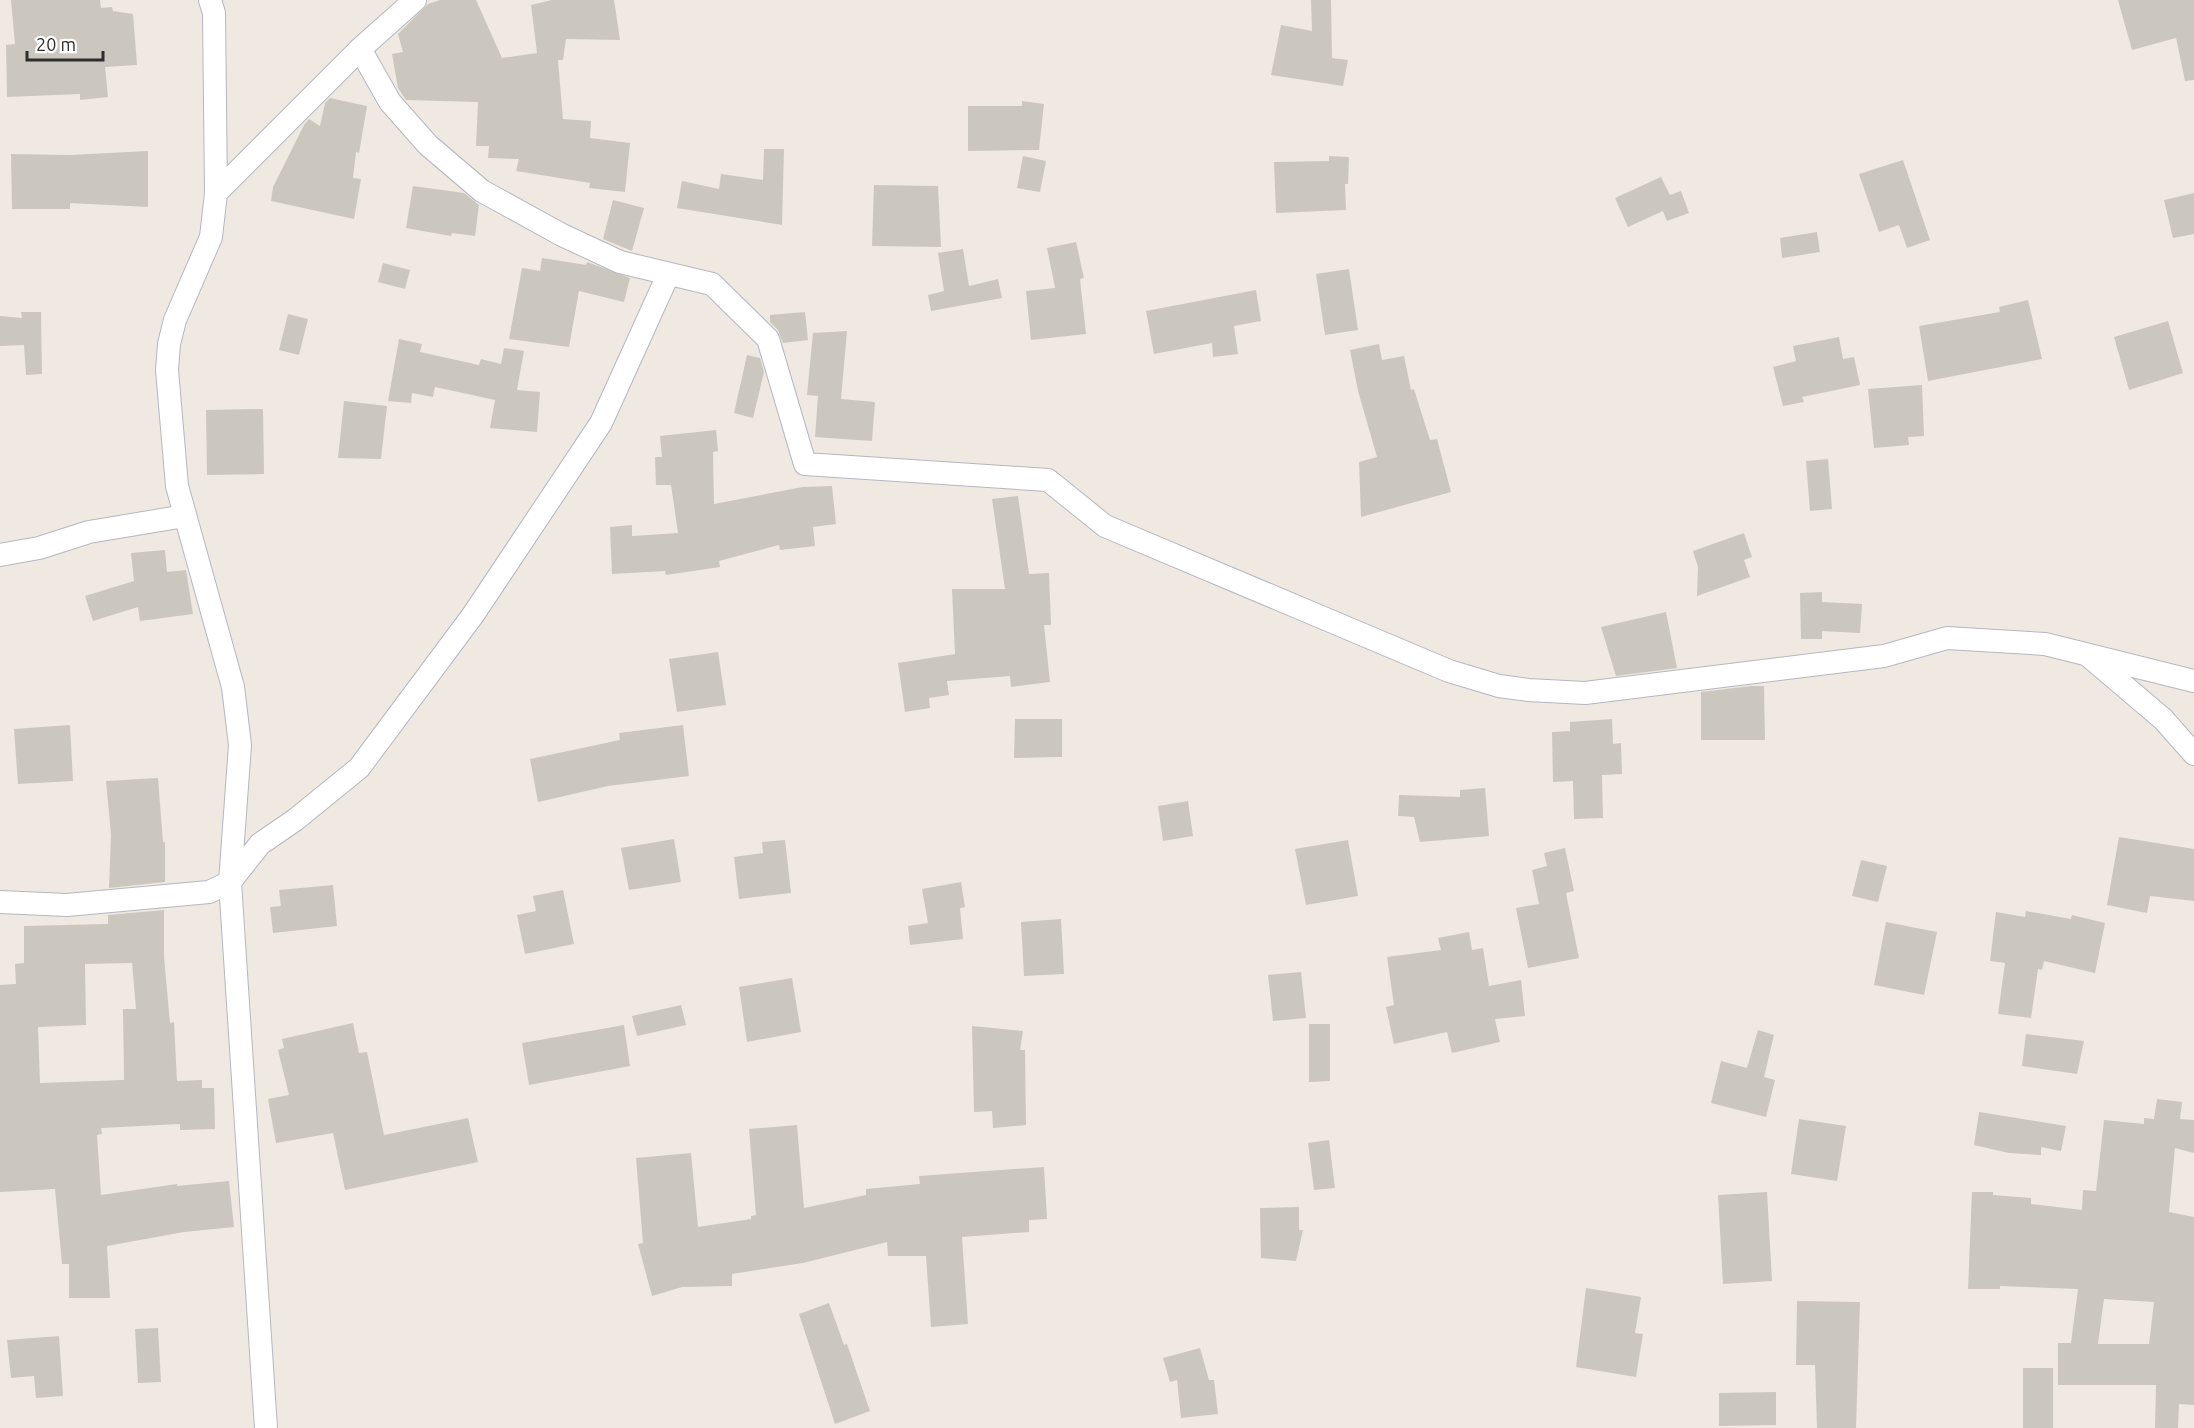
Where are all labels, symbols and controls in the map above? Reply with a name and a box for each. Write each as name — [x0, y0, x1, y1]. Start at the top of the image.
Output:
scale bar — [27, 24, 104, 62]
text: 20 m — [36, 34, 76, 54]

